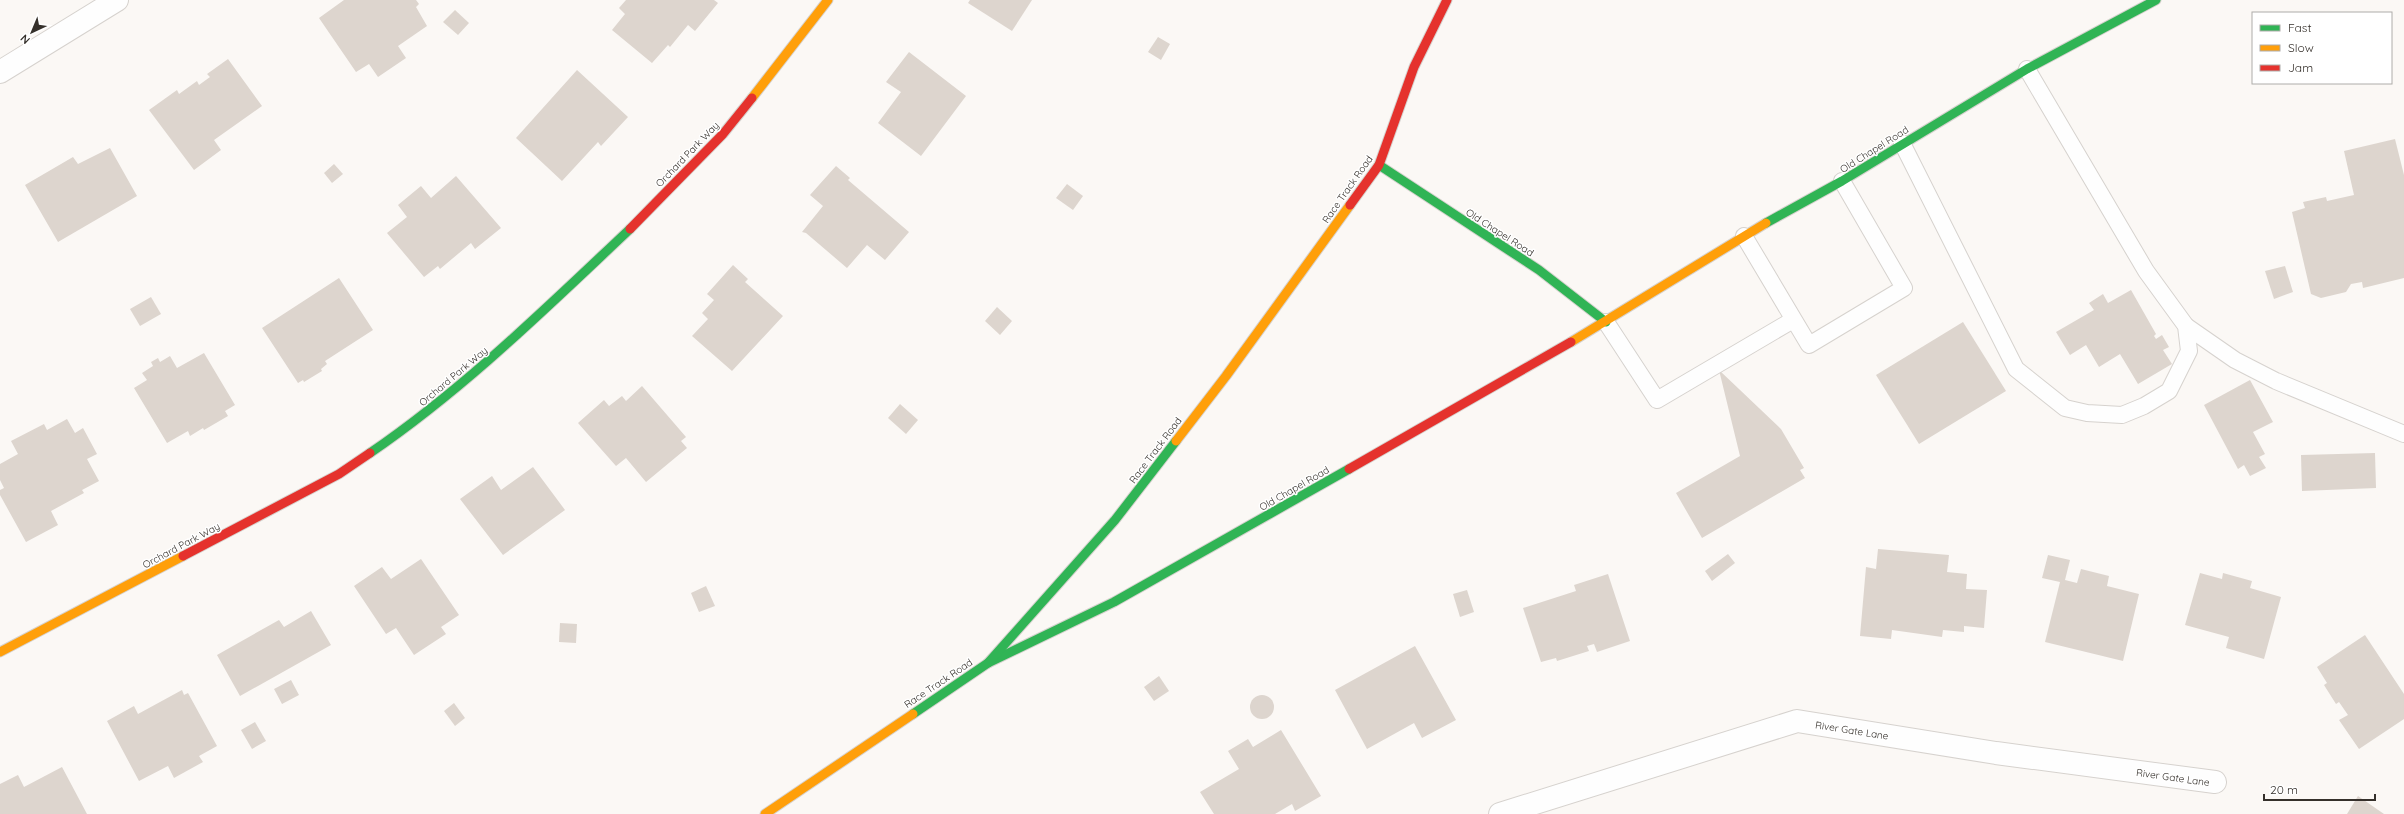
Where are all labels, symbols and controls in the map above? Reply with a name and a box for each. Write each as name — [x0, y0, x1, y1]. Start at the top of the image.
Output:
north arrow — [12, 12, 52, 52]
legend — [2252, 12, 2392, 84]
text: Fast — [2288, 20, 2312, 35]
text: N — [17, 31, 33, 47]
text: Slow — [2288, 40, 2314, 55]
text: Jam — [2288, 60, 2313, 75]
street label: Orchard Park Way — [653, 119, 722, 190]
street label: Old Chapel Road — [1838, 123, 1911, 176]
street label: Race Track Road — [1319, 153, 1376, 226]
street label: Old Chapel Road — [1463, 206, 1536, 259]
street label: Orchard Park Way — [416, 344, 490, 409]
street label: Race Track Road — [1126, 415, 1185, 486]
street label: Old Chapel Road — [1257, 463, 1331, 514]
street label: Orchard Park Way — [140, 520, 222, 571]
street label: Race Track Road — [902, 656, 975, 711]
street label: River Gate Lane — [1814, 718, 1890, 743]
street label: River Gate Lane — [2135, 766, 2211, 789]
scale bar — [2264, 776, 2375, 802]
text: 20 m — [2270, 782, 2298, 797]

